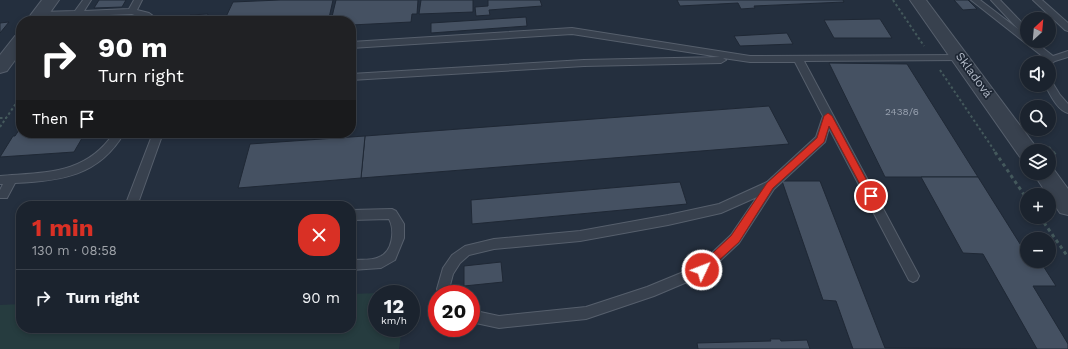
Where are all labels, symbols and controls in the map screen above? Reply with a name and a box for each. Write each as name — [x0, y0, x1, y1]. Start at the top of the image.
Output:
north arrow — [1020, 12, 1056, 48]
map controls — [1020, 12, 1056, 268]
text: 90 m — [98, 31, 168, 64]
icon: right — [32, 32, 84, 84]
street label: Skladová — [953, 50, 995, 101]
button: sound — [1020, 56, 1056, 92]
text: Turn right — [98, 65, 184, 86]
button: search — [1020, 100, 1056, 136]
house number: 2438/6 — [885, 106, 919, 117]
icon: arrive — [76, 108, 98, 130]
text: Then — [32, 110, 68, 128]
button: layers — [1020, 144, 1056, 180]
pin — [854, 179, 888, 213]
icon: arrive — [860, 185, 882, 207]
button: + — [1020, 188, 1056, 224]
text: 1 min — [32, 214, 94, 242]
button: close — [298, 214, 340, 256]
button: − — [1020, 232, 1056, 268]
text: 130 m · 08:58 — [32, 243, 117, 258]
position arrow — [681, 249, 723, 291]
speed limit sign: 20 — [428, 285, 480, 337]
icon: right — [32, 287, 54, 309]
text: Turn right — [66, 289, 139, 307]
text: 90 m — [302, 289, 340, 307]
text: 12 — [384, 294, 404, 318]
text: km/h — [381, 315, 407, 326]

